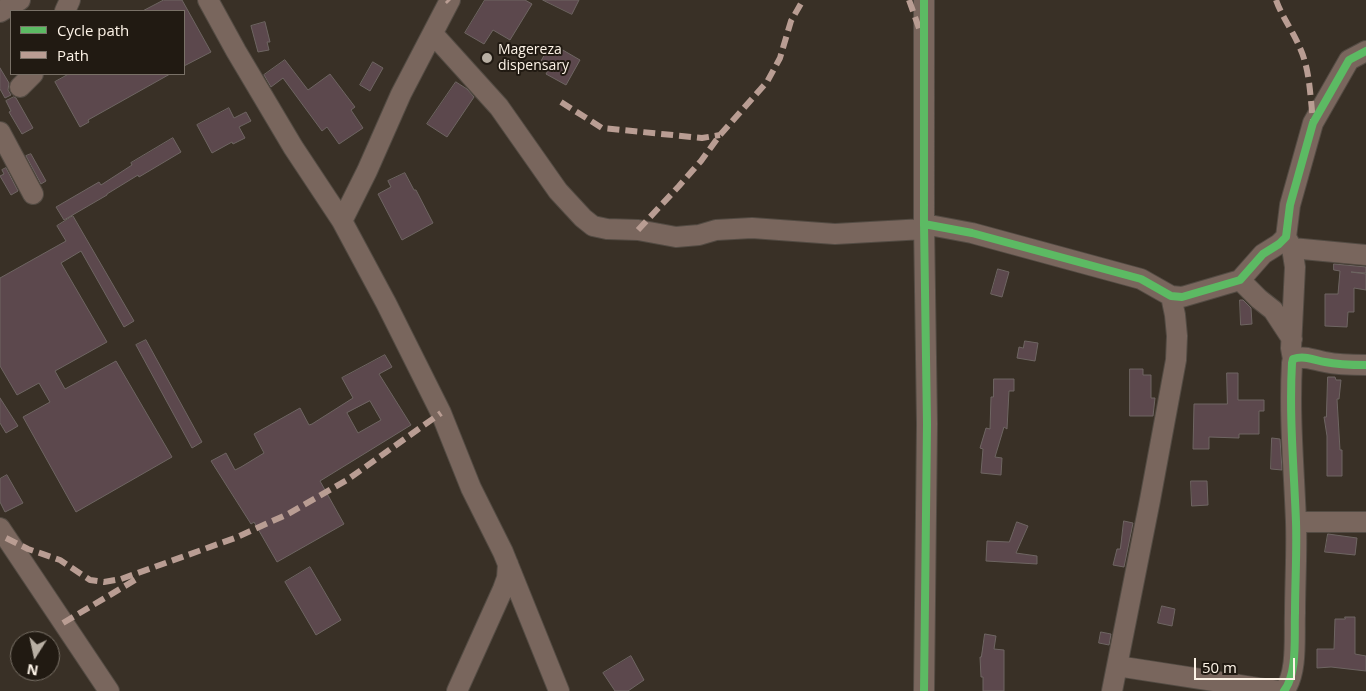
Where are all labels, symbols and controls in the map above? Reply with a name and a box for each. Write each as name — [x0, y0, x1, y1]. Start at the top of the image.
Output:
legend — [10, 10, 185, 75]
text: Cycle path — [57, 20, 129, 40]
place label: Magereza dispensary — [498, 42, 569, 74]
text: Path — [57, 45, 89, 65]
marker: Magereza dispensary — [480, 51, 494, 65]
north arrow — [10, 631, 60, 681]
scale bar — [1196, 648, 1297, 680]
text: 50 m — [1202, 657, 1237, 677]
text: N — [25, 660, 40, 681]

